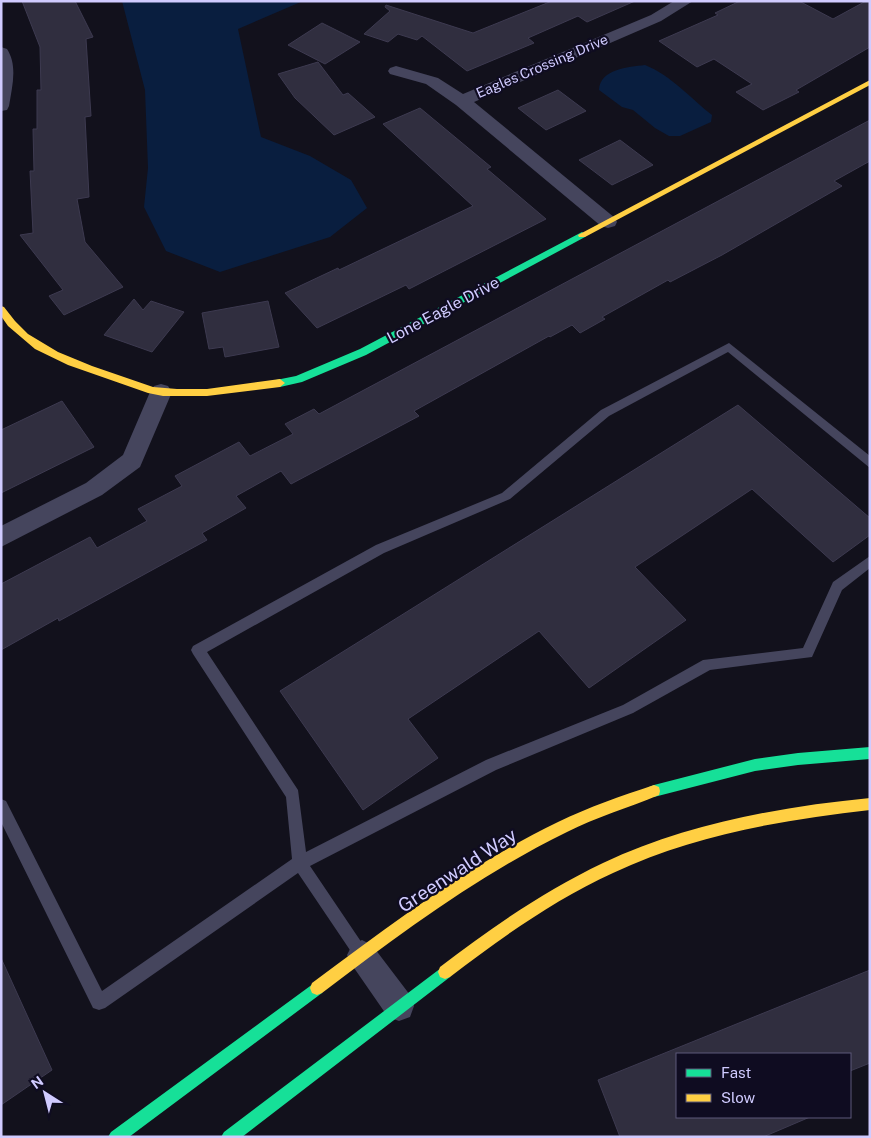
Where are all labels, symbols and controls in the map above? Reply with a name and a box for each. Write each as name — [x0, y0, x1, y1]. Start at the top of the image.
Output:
street label: Eagles Crossing Drive — [474, 31, 610, 101]
street label: Lone Eagle Drive — [384, 272, 502, 348]
street label: Greenwald Way — [394, 823, 520, 917]
legend — [676, 1053, 851, 1118]
text: Fast — [721, 1064, 751, 1081]
north arrow — [20, 1068, 70, 1118]
text: N — [28, 1073, 46, 1092]
text: Slow — [721, 1089, 756, 1106]

